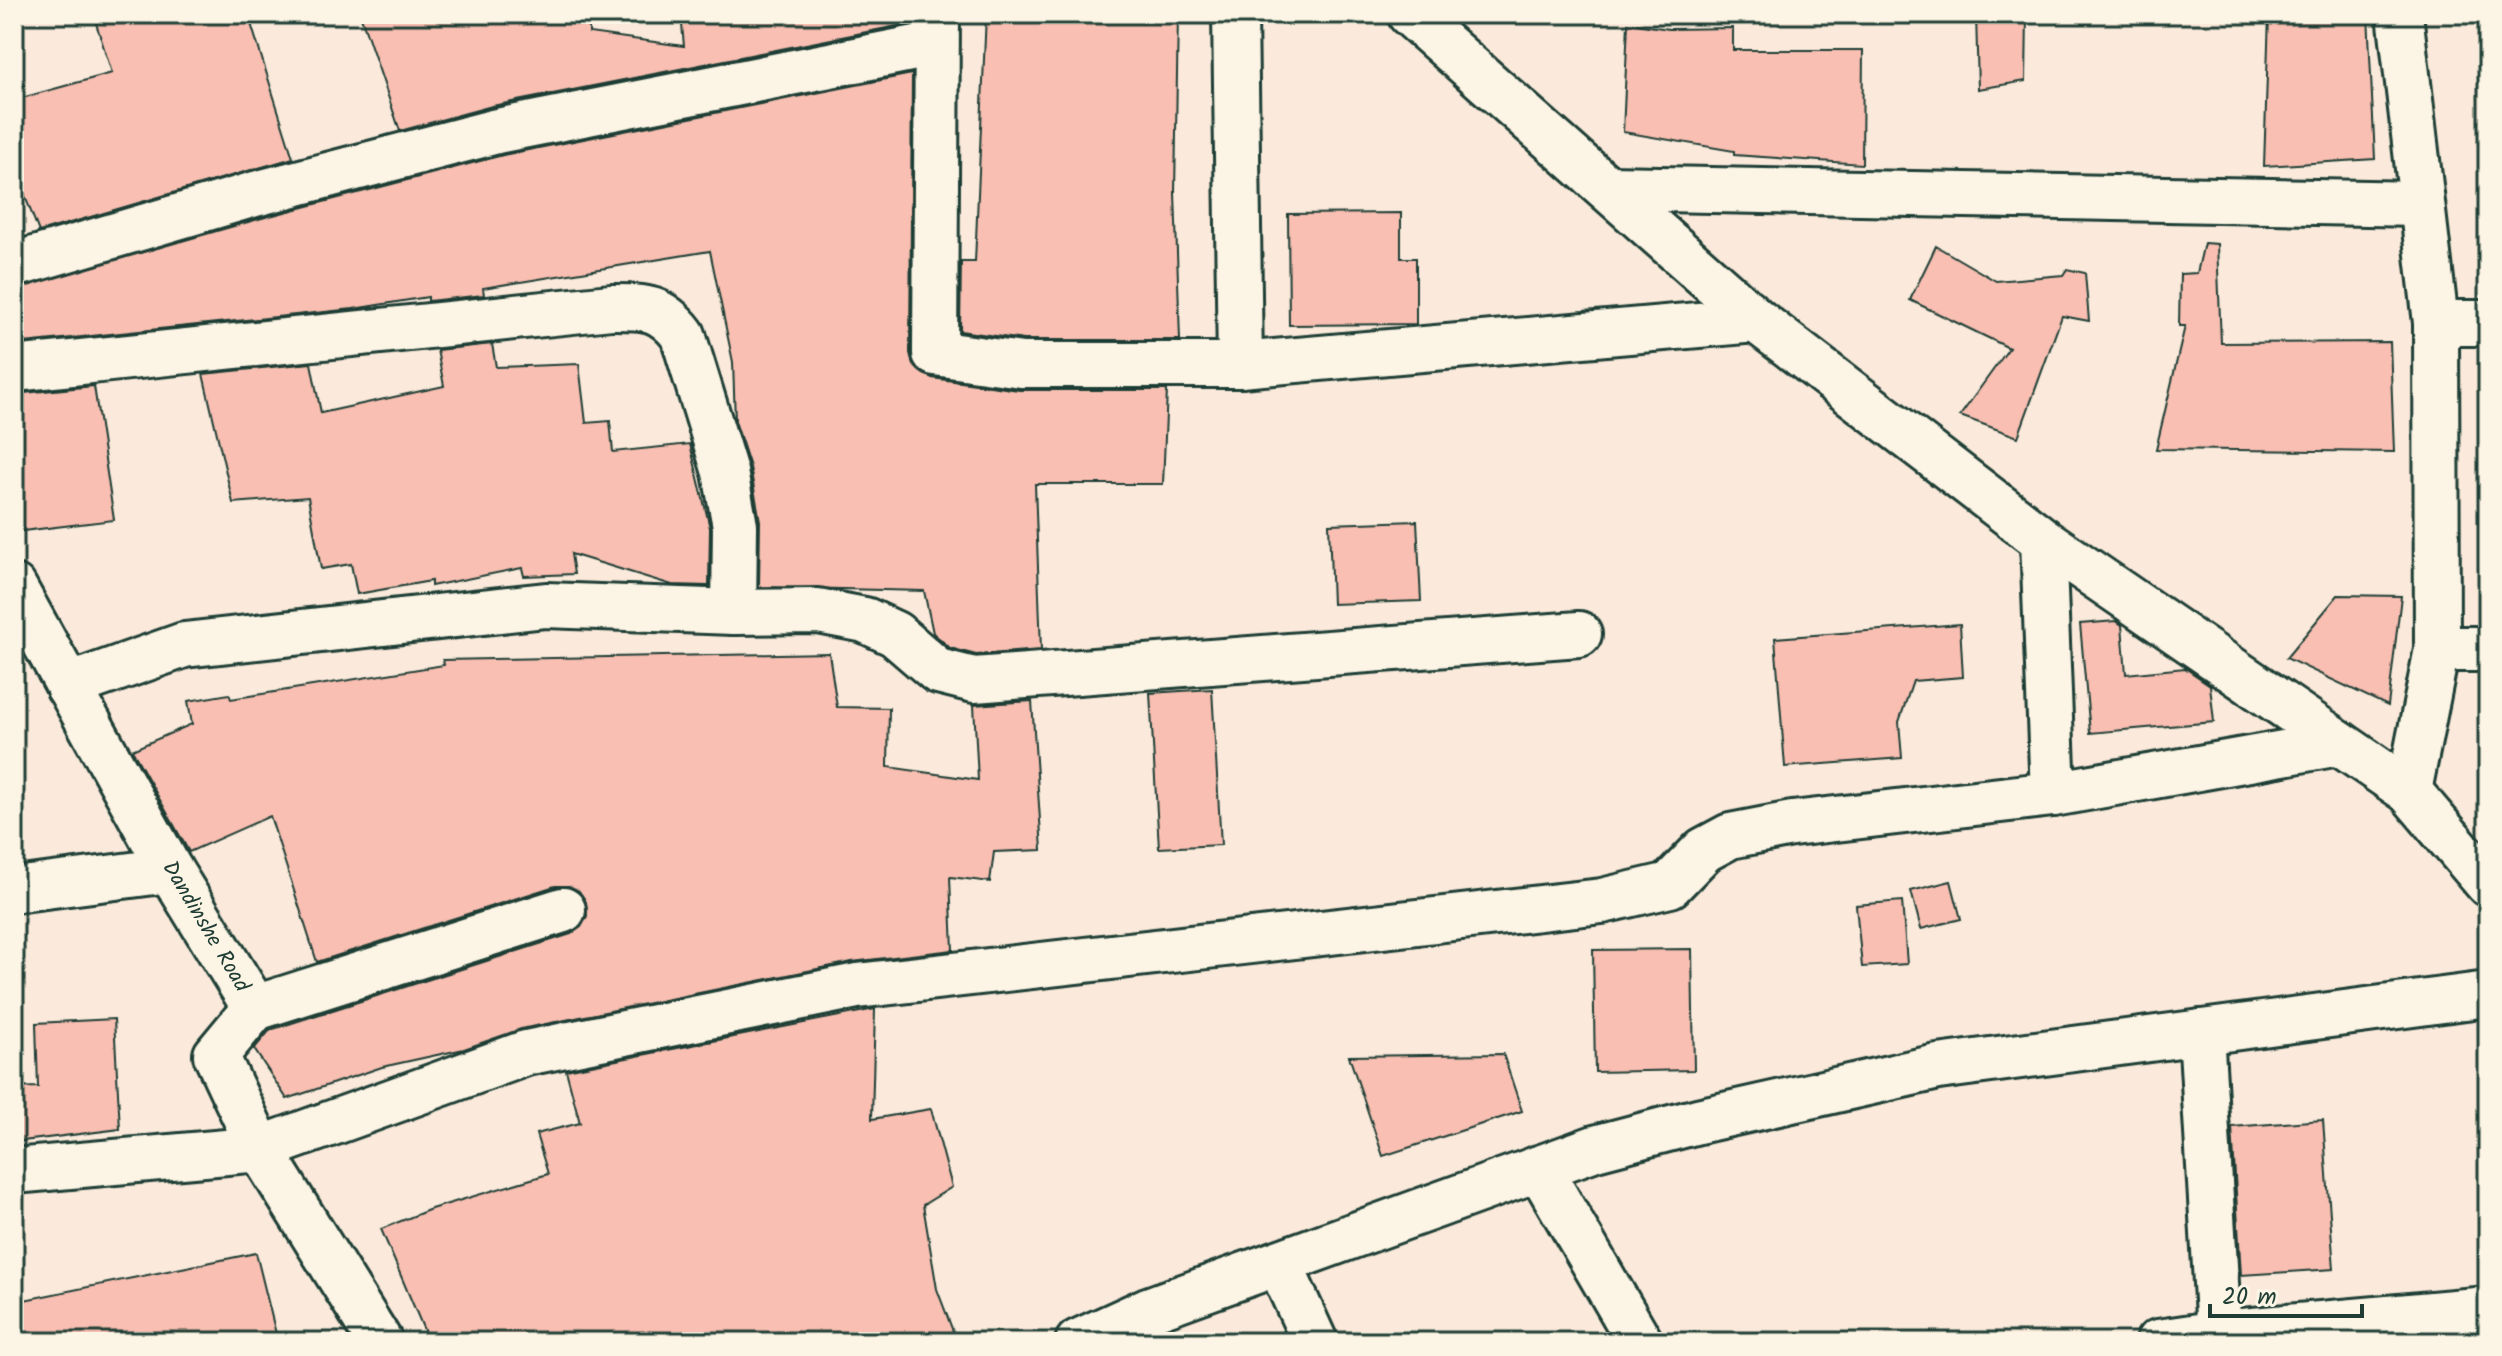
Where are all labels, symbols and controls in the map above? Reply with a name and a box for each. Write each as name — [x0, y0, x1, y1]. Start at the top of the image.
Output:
street label: Dandinshe Road — [152, 854, 259, 1000]
scale bar — [2210, 1268, 2362, 1318]
text: 20 m — [2222, 1278, 2277, 1317]

